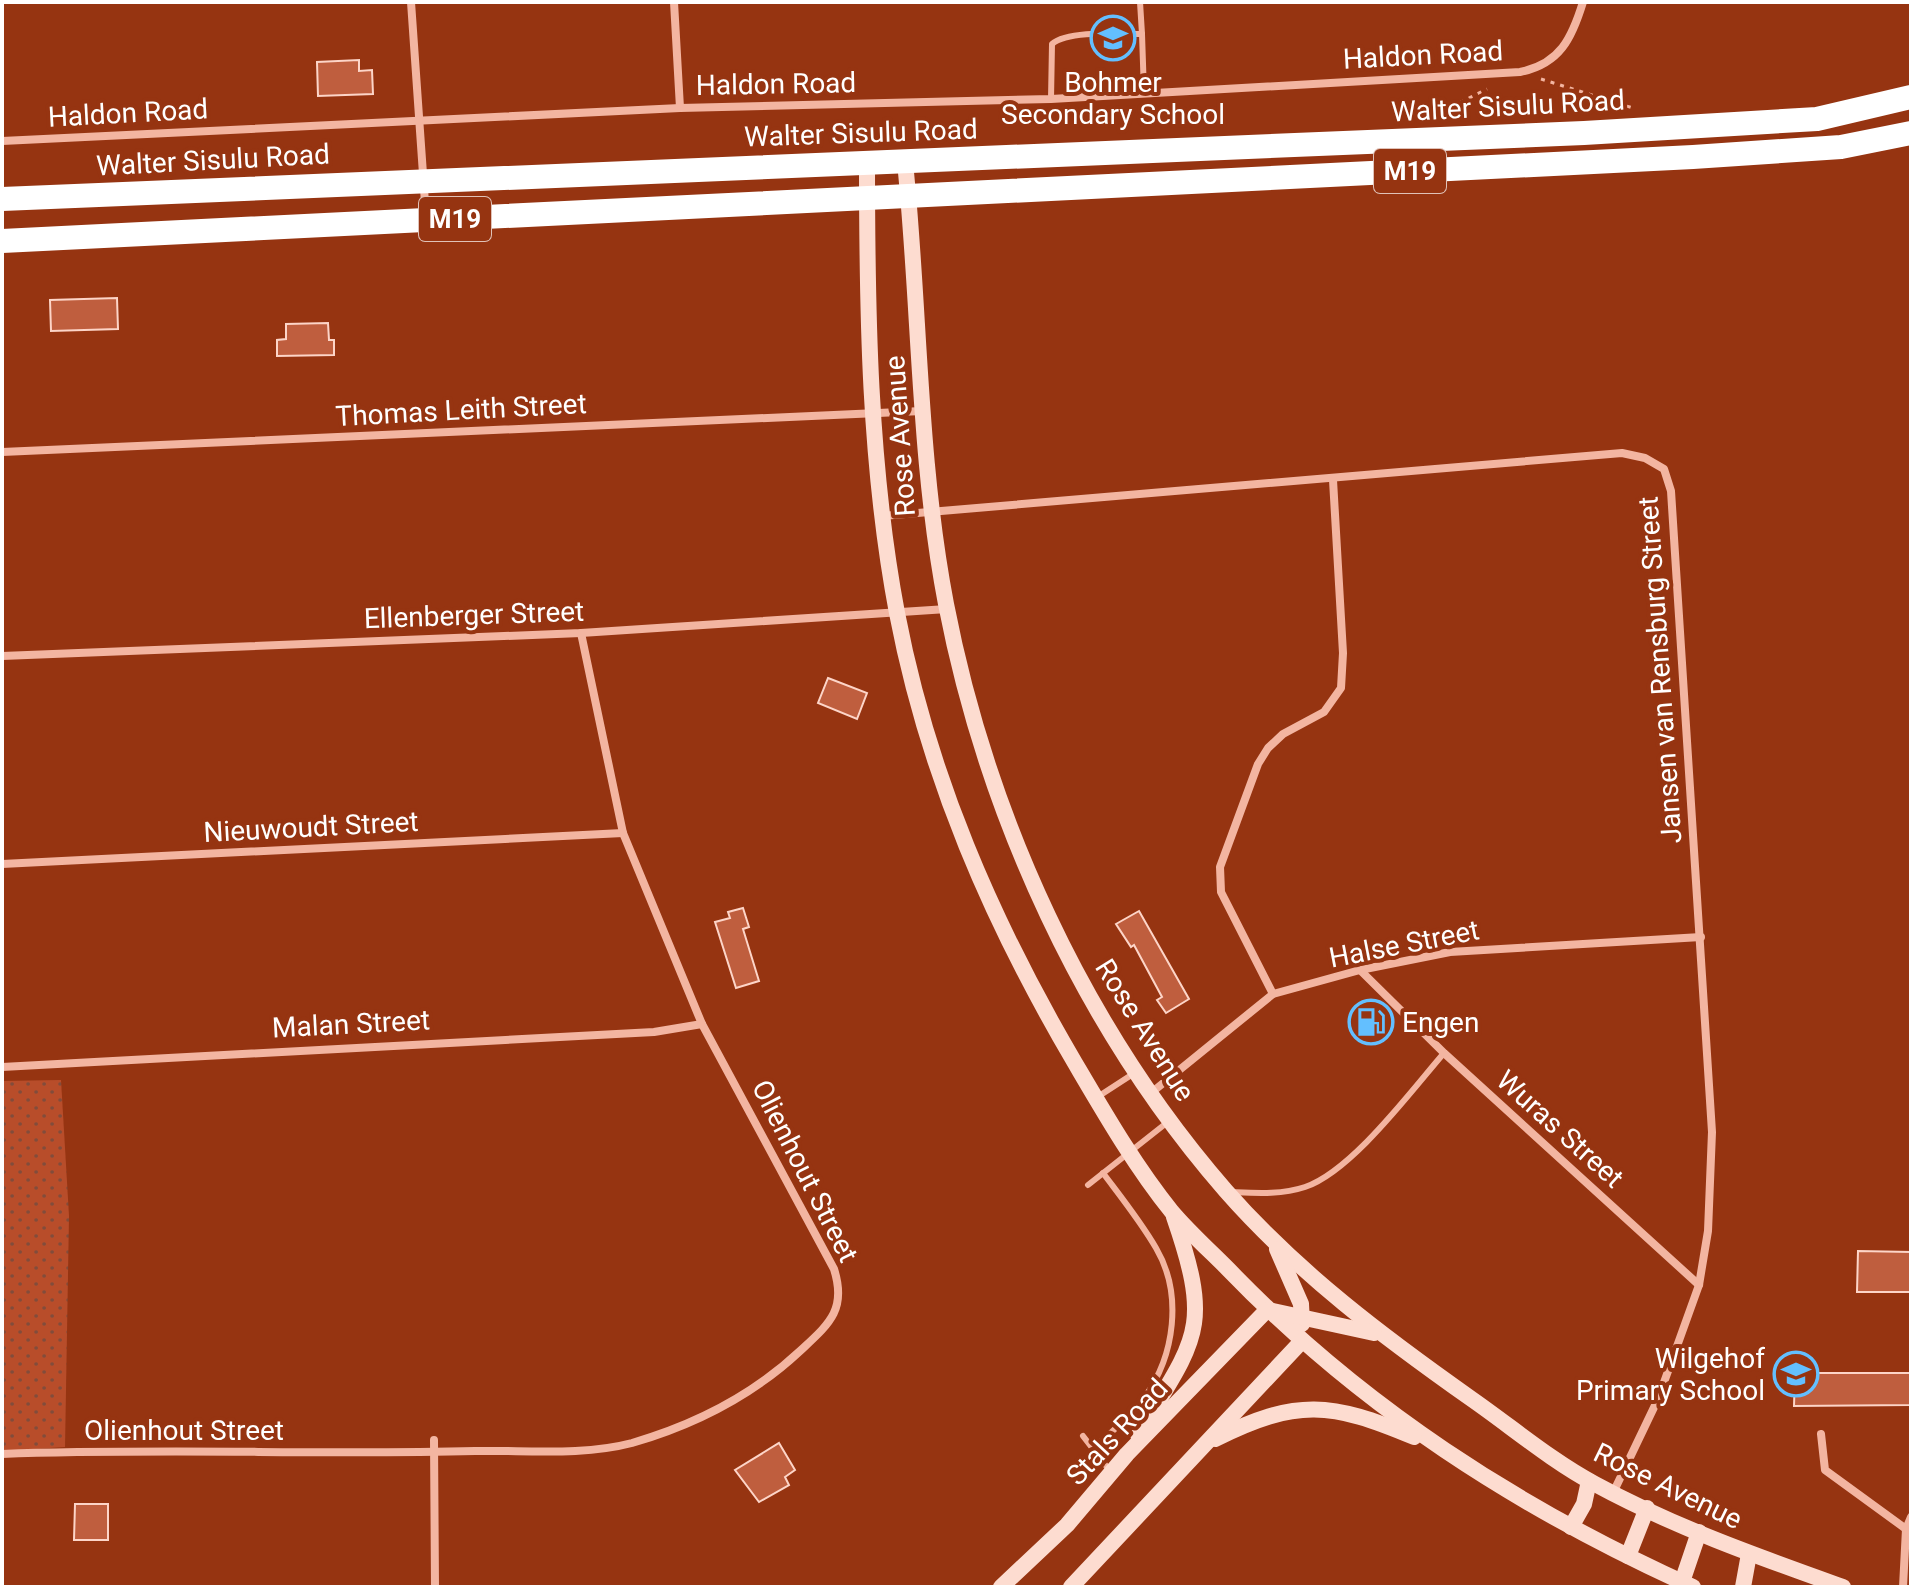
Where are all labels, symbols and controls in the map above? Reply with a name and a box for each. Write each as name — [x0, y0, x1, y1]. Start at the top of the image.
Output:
school or university icon: Bohmer Secondary School — [1089, 14, 1137, 62]
street label: Haldon Road — [1342, 34, 1504, 76]
street label: Haldon Road — [696, 66, 856, 102]
place label: Bohmer Secondary School — [1001, 66, 1225, 131]
street label: Walter Sisulu Road — [1390, 83, 1626, 129]
street label: Haldon Road — [47, 92, 209, 134]
street label: Walter Sisulu Road — [744, 112, 978, 154]
street label: Walter Sisulu Road — [95, 137, 331, 183]
road number: M19 — [1374, 149, 1446, 193]
road number: M19 — [419, 197, 491, 241]
street label: Rose Avenue — [878, 355, 922, 517]
street label: Thomas Leith Street — [335, 387, 587, 433]
street label: Jansen van Rensburg Street — [1631, 495, 1689, 845]
street label: Ellenberger Street — [363, 595, 585, 635]
street label: Nieuwoudt Street — [203, 805, 419, 849]
street label: Halse Street — [1326, 913, 1482, 975]
street label: Rose Avenue — [1088, 953, 1202, 1107]
fuel station icon: Engen — [1347, 998, 1395, 1046]
street label: Malan Street — [271, 1003, 431, 1045]
place label: Engen — [1402, 1006, 1479, 1039]
street label: Wuras Street — [1490, 1063, 1630, 1195]
street label: Olienhout Street — [745, 1074, 865, 1268]
place label: Wilgehof Primary School — [1576, 1342, 1765, 1407]
school or university icon: Wilgehof Primary School — [1772, 1350, 1820, 1398]
street label: Stals Road — [1059, 1372, 1175, 1492]
street label: Olienhout Street — [84, 1414, 284, 1447]
street label: Rose Avenue — [1588, 1436, 1748, 1536]

